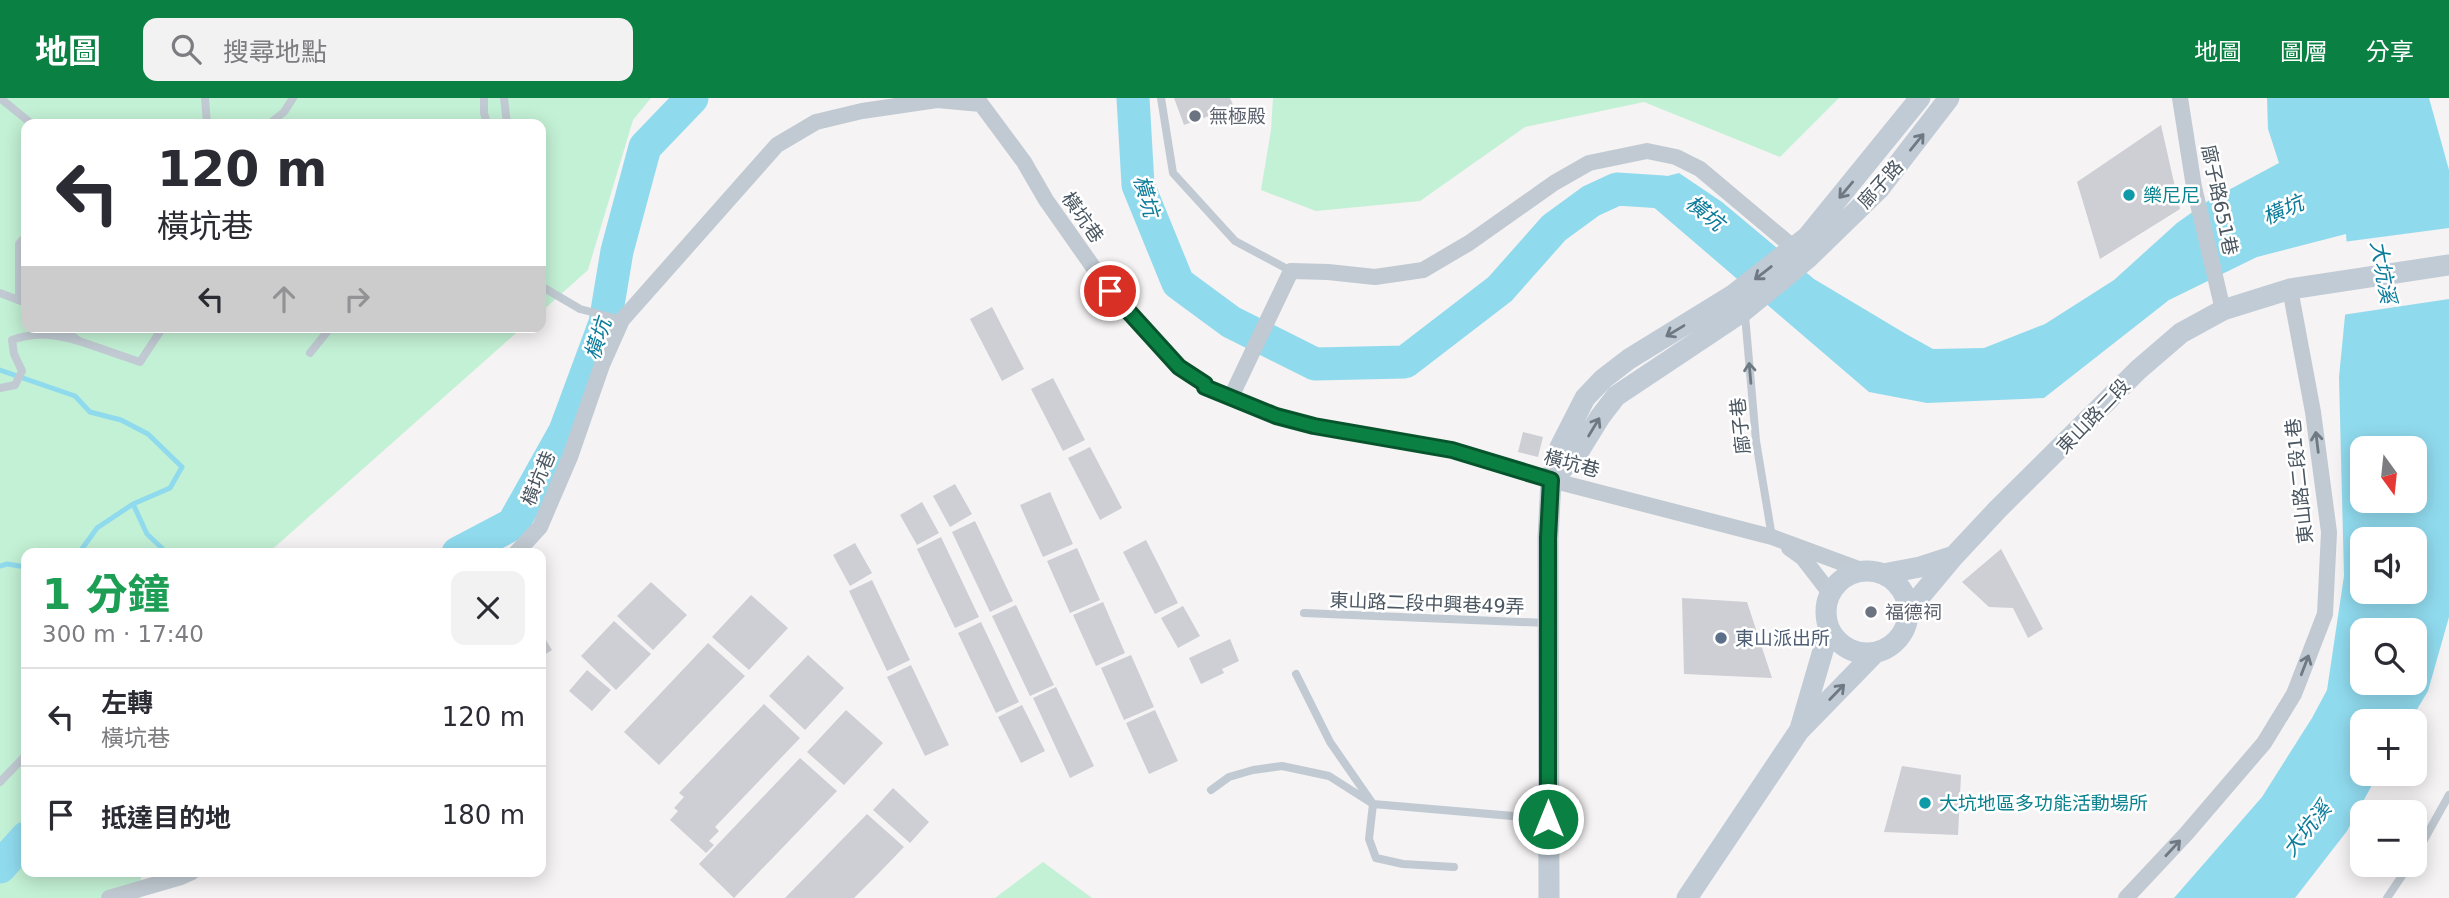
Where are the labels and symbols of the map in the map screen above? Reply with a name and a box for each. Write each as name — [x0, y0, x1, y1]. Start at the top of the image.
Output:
place label: 無極殿 — [1209, 105, 1266, 127]
marker: 無極殿 — [1187, 108, 1203, 124]
one-way arrow — [1909, 134, 1924, 152]
street label: 廍子路651巷 — [2198, 143, 2242, 257]
street label: 廍子路 — [1853, 155, 1907, 213]
water label: 橫坑 — [1129, 173, 1164, 222]
one-way arrow — [1839, 180, 1854, 198]
place label: 樂尼尼 — [2143, 184, 2200, 206]
street label: 橫坑巷 — [1058, 187, 1108, 247]
marker: 樂尼尼 — [2121, 187, 2137, 203]
water label: 橫坑 — [1681, 190, 1731, 237]
water label: 橫坑 — [2259, 190, 2310, 229]
water label: 大坑溪 — [2366, 239, 2401, 308]
pin — [1080, 261, 1140, 321]
one-way arrow — [1754, 265, 1772, 280]
water label: 橫坑 — [580, 312, 617, 363]
one-way arrow — [1666, 324, 1686, 338]
one-way arrow — [1743, 362, 1756, 384]
street label: 東山路二段 — [2052, 374, 2134, 458]
street label: 廍子巷 — [1726, 396, 1754, 456]
one-way arrow — [1587, 417, 1601, 437]
street label: 東山路二段1巷 — [2281, 417, 2317, 545]
one-way arrow — [2310, 431, 2323, 454]
north arrow — [2350, 436, 2427, 513]
street label: 橫坑巷 — [1542, 445, 1602, 481]
street label: 橫坑巷 — [517, 447, 559, 509]
street label: 東山路二段中興巷49弄 — [1329, 589, 1525, 617]
place label: 福德祠 — [1885, 601, 1942, 623]
marker: 福德祠 — [1863, 604, 1879, 620]
place label: 東山派出所 — [1735, 627, 1830, 649]
marker: 東山派出所 — [1713, 630, 1729, 646]
one-way arrow — [2299, 655, 2312, 677]
one-way arrow — [1829, 684, 1846, 701]
position arrow — [1511, 782, 1585, 856]
place label: 大坑地區多功能活動場所 — [1939, 792, 2148, 814]
marker: 大坑地區多功能活動場所 — [1917, 795, 1933, 811]
water label: 大坑溪 — [2278, 795, 2338, 861]
one-way arrow — [2164, 840, 2181, 857]

